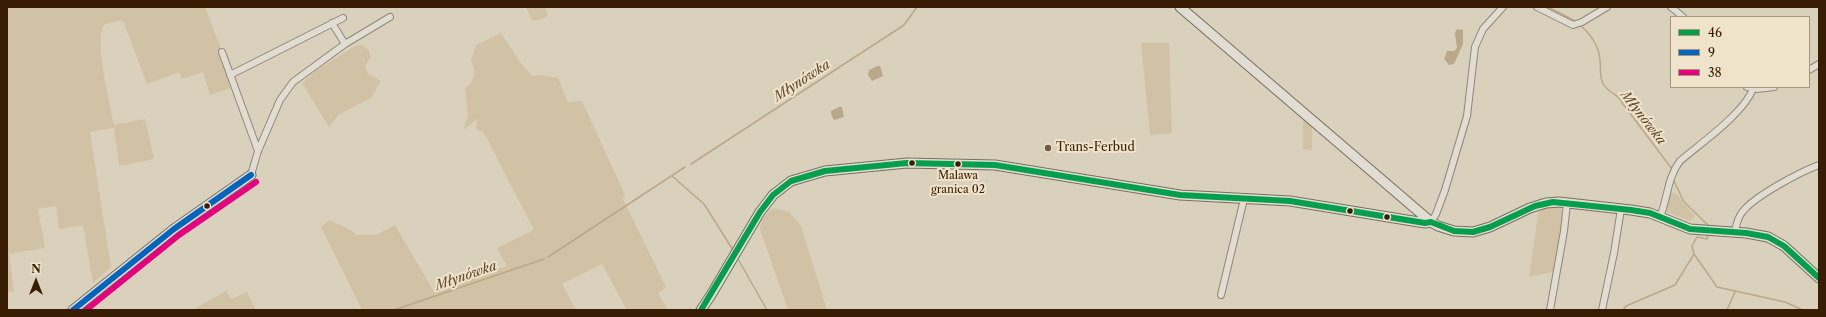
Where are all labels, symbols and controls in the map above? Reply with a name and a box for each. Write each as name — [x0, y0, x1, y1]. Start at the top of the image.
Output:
legend — [1670, 16, 1810, 88]
text: 46 — [1708, 25, 1722, 40]
text: 9 — [1708, 45, 1715, 60]
water label: Młynówka — [771, 57, 833, 105]
text: 38 — [1708, 65, 1722, 80]
water label: Młynówka — [1617, 88, 1669, 148]
place label: Trans-Ferbud — [1056, 141, 1135, 155]
marker: Trans-Ferbud — [1043, 143, 1053, 153]
unlabelled marker — [907, 158, 917, 168]
marker: Malawa granica 02 — [953, 159, 963, 169]
place label: Malawa granica 02 — [931, 169, 985, 195]
unlabelled marker — [202, 201, 212, 211]
unlabelled marker — [1345, 206, 1355, 216]
unlabelled marker — [1382, 212, 1392, 222]
water label: Młynówka — [433, 258, 499, 294]
north arrow — [16, 261, 56, 301]
text: N — [31, 262, 41, 276]

